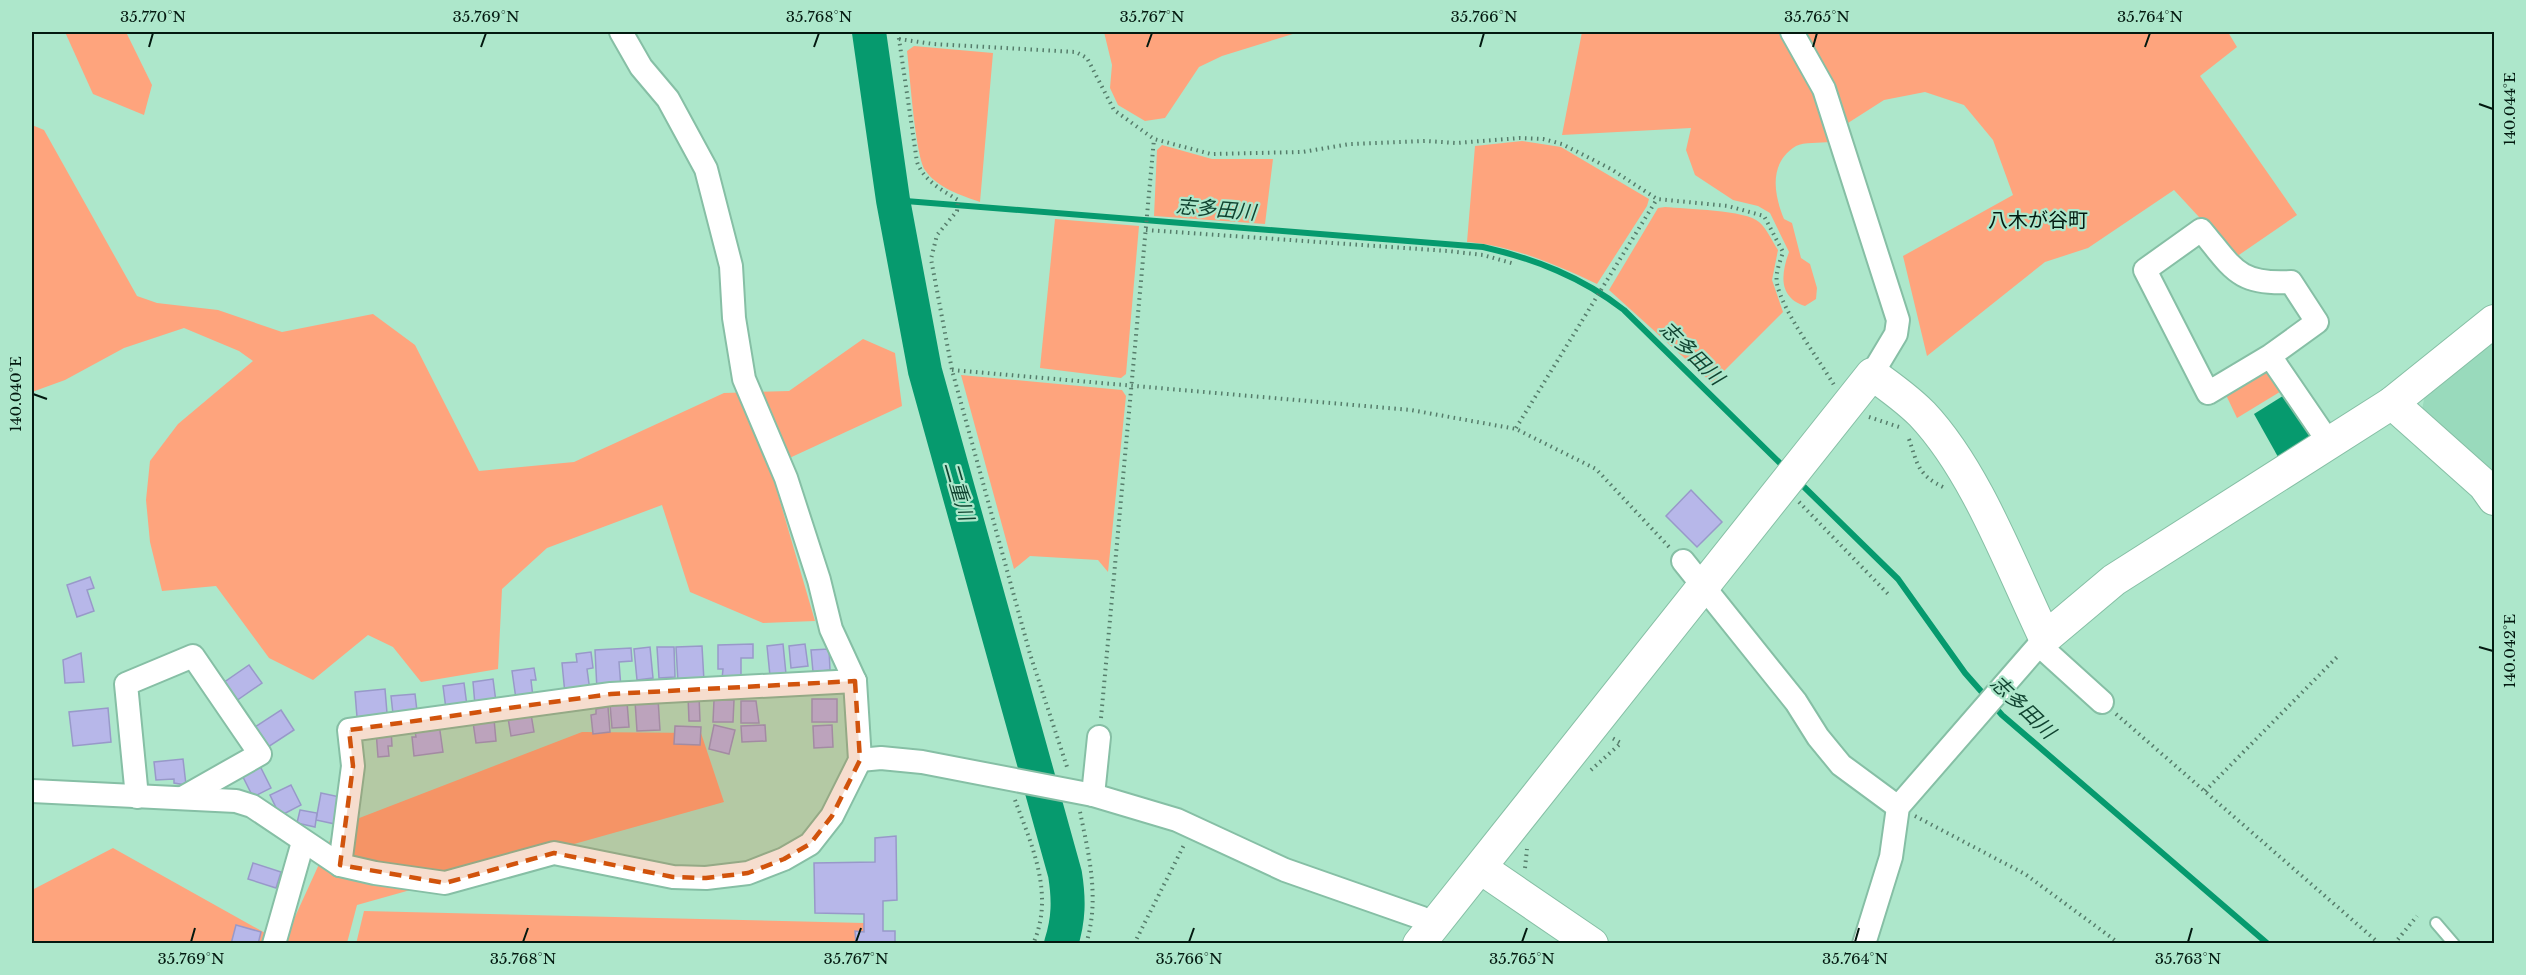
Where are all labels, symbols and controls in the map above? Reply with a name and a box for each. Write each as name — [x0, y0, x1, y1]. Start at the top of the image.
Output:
text: 35.770°N — [120, 7, 186, 26]
text: 35.769°N — [453, 7, 519, 26]
text: 35.768°N — [786, 7, 852, 26]
text: 35.767°N — [1120, 7, 1184, 26]
text: 35.766°N — [1451, 7, 1517, 26]
text: 35.765°N — [1784, 7, 1850, 26]
text: 35.764°N — [2117, 7, 2183, 26]
text: 140.044°E — [2500, 72, 2519, 146]
water label: 志多田川 — [1175, 194, 1259, 225]
district label: 八木が谷町 — [1988, 208, 2088, 232]
water label: 志多田川 — [1655, 316, 1730, 391]
text: 140.040°E — [6, 356, 25, 432]
water label: 二重川 — [939, 459, 979, 525]
text: 140.042°E — [2500, 614, 2519, 688]
water label: 志多田川 — [1986, 671, 2062, 745]
text: 35.769°N — [158, 949, 224, 968]
text: 35.768°N — [490, 949, 556, 968]
text: 35.767°N — [824, 949, 888, 968]
text: 35.766°N — [1156, 949, 1222, 968]
text: 35.765°N — [1489, 949, 1555, 968]
text: 35.764°N — [1822, 949, 1888, 968]
text: 35.763°N — [2155, 949, 2221, 968]

